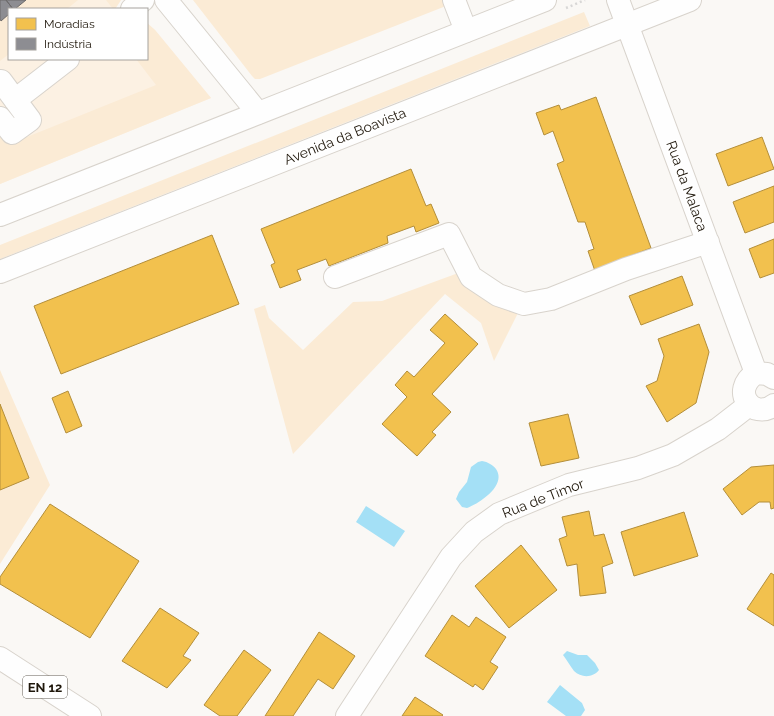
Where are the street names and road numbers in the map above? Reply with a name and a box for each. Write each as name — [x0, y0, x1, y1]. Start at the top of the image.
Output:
street label: Avenida da Boavista — [282, 104, 408, 168]
street label: Rua da Malaca — [663, 139, 711, 233]
street label: Rua de Timor — [500, 475, 586, 521]
road number: EN 12 — [23, 676, 67, 698]

